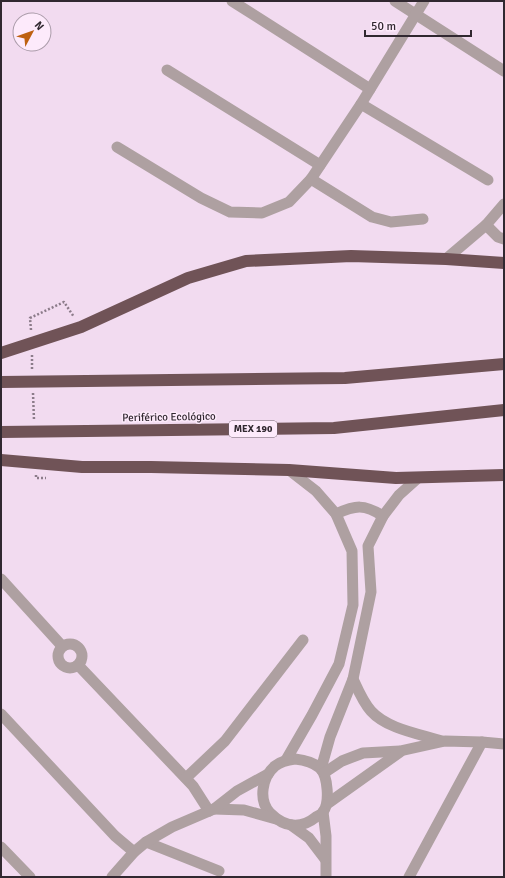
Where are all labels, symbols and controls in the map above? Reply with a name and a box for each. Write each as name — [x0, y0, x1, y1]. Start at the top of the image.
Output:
north arrow — [12, 12, 52, 52]
scale bar — [365, 12, 471, 38]
text: N — [32, 19, 47, 33]
text: 50 m — [371, 19, 396, 34]
street label: Periférico Ecológico — [122, 410, 216, 424]
road number: MEX 190 — [229, 421, 277, 437]

